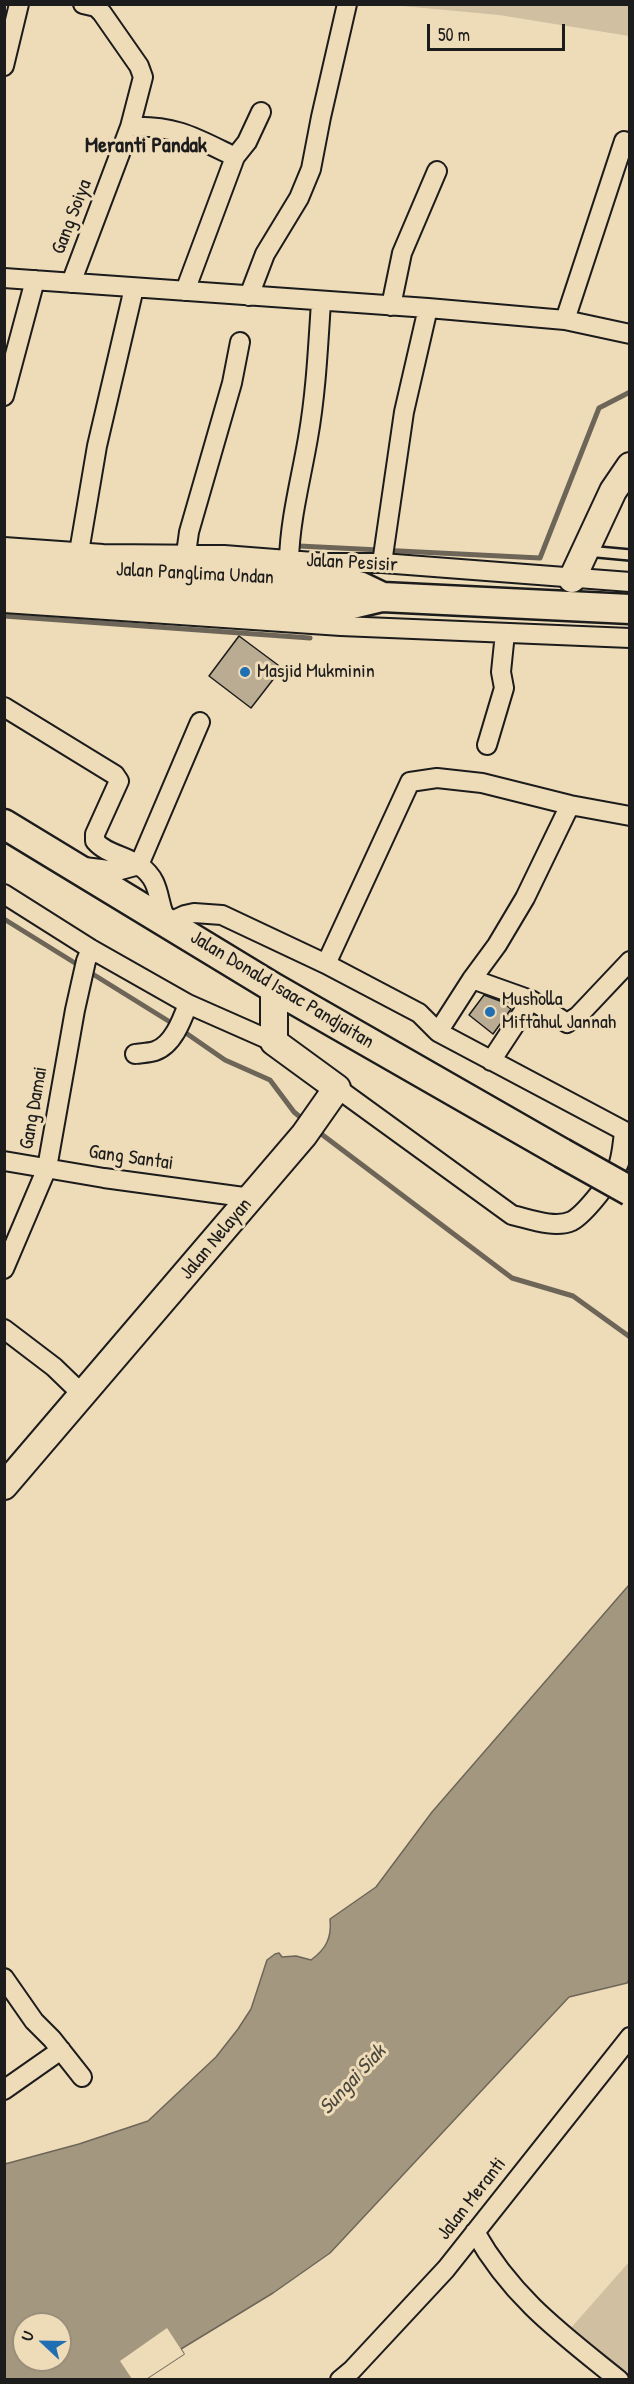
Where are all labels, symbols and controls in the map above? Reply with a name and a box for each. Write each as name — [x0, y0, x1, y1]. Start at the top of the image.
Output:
scale bar — [430, 12, 568, 50]
text: 50 m — [438, 22, 470, 47]
district label: Meranti Pandak — [85, 133, 207, 159]
street label: Gang Soiya — [47, 176, 97, 258]
street label: Jalan Pesisir — [306, 549, 398, 577]
street label: Jalan Panglima Undan — [115, 558, 275, 590]
place label: Masjid Mukminin — [257, 660, 375, 684]
marker: Masjid Mukminin — [238, 665, 252, 679]
street label: Jalan Donald Isaac Pandjaitan — [186, 926, 378, 1054]
place label: Musholla Miftahul Jannah — [502, 988, 616, 1035]
marker: Musholla Miftahul Jannah — [483, 1005, 497, 1019]
street label: Gang Damai — [15, 1065, 53, 1151]
street label: Gang Santai — [87, 1140, 175, 1176]
street label: Jalan Nelayan — [175, 1193, 257, 1285]
water label: Sungai Siak — [314, 2040, 392, 2120]
street label: Jalan Meranti — [432, 2153, 512, 2245]
north arrow — [12, 2312, 72, 2372]
text: U — [15, 2328, 39, 2344]

